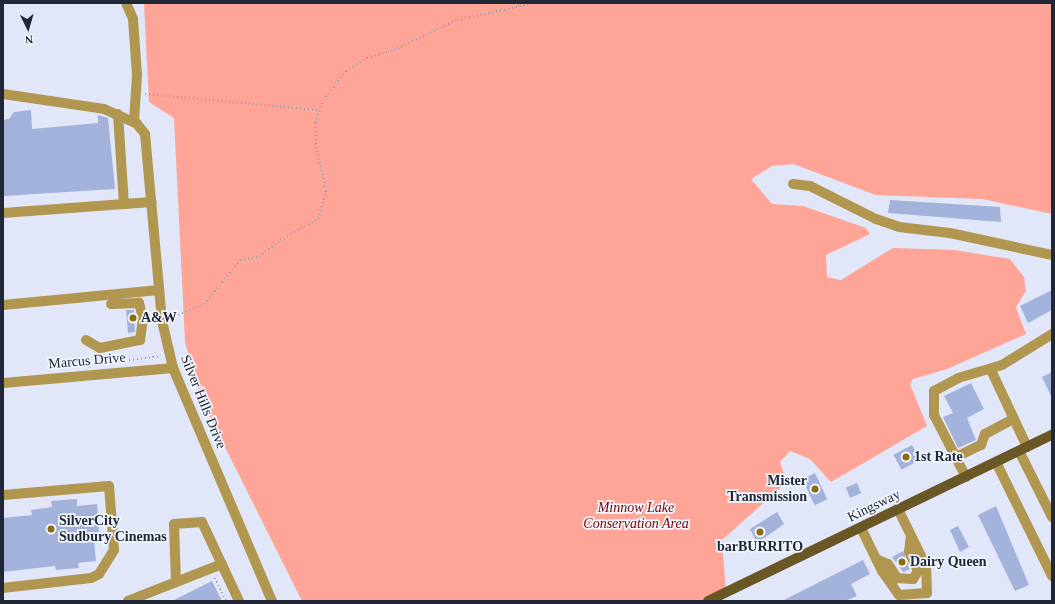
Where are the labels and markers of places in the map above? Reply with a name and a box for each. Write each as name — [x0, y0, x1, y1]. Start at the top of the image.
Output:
place label: A&W — [141, 310, 177, 326]
marker: A&W — [128, 313, 138, 323]
place label: 1st Rate — [914, 449, 963, 465]
marker: 1st Rate — [901, 452, 911, 462]
place label: Mister Transmission — [727, 473, 807, 506]
marker: Mister Transmission — [810, 484, 820, 494]
place label: SilverCity Sudbury Cinemas — [59, 513, 167, 546]
marker: SilverCity Sudbury Cinemas — [46, 524, 56, 534]
marker: barBURRITO — [755, 527, 765, 537]
place label: barBURRITO — [717, 539, 803, 555]
place label: Dairy Queen — [910, 554, 987, 570]
marker: Dairy Queen — [897, 557, 907, 567]

